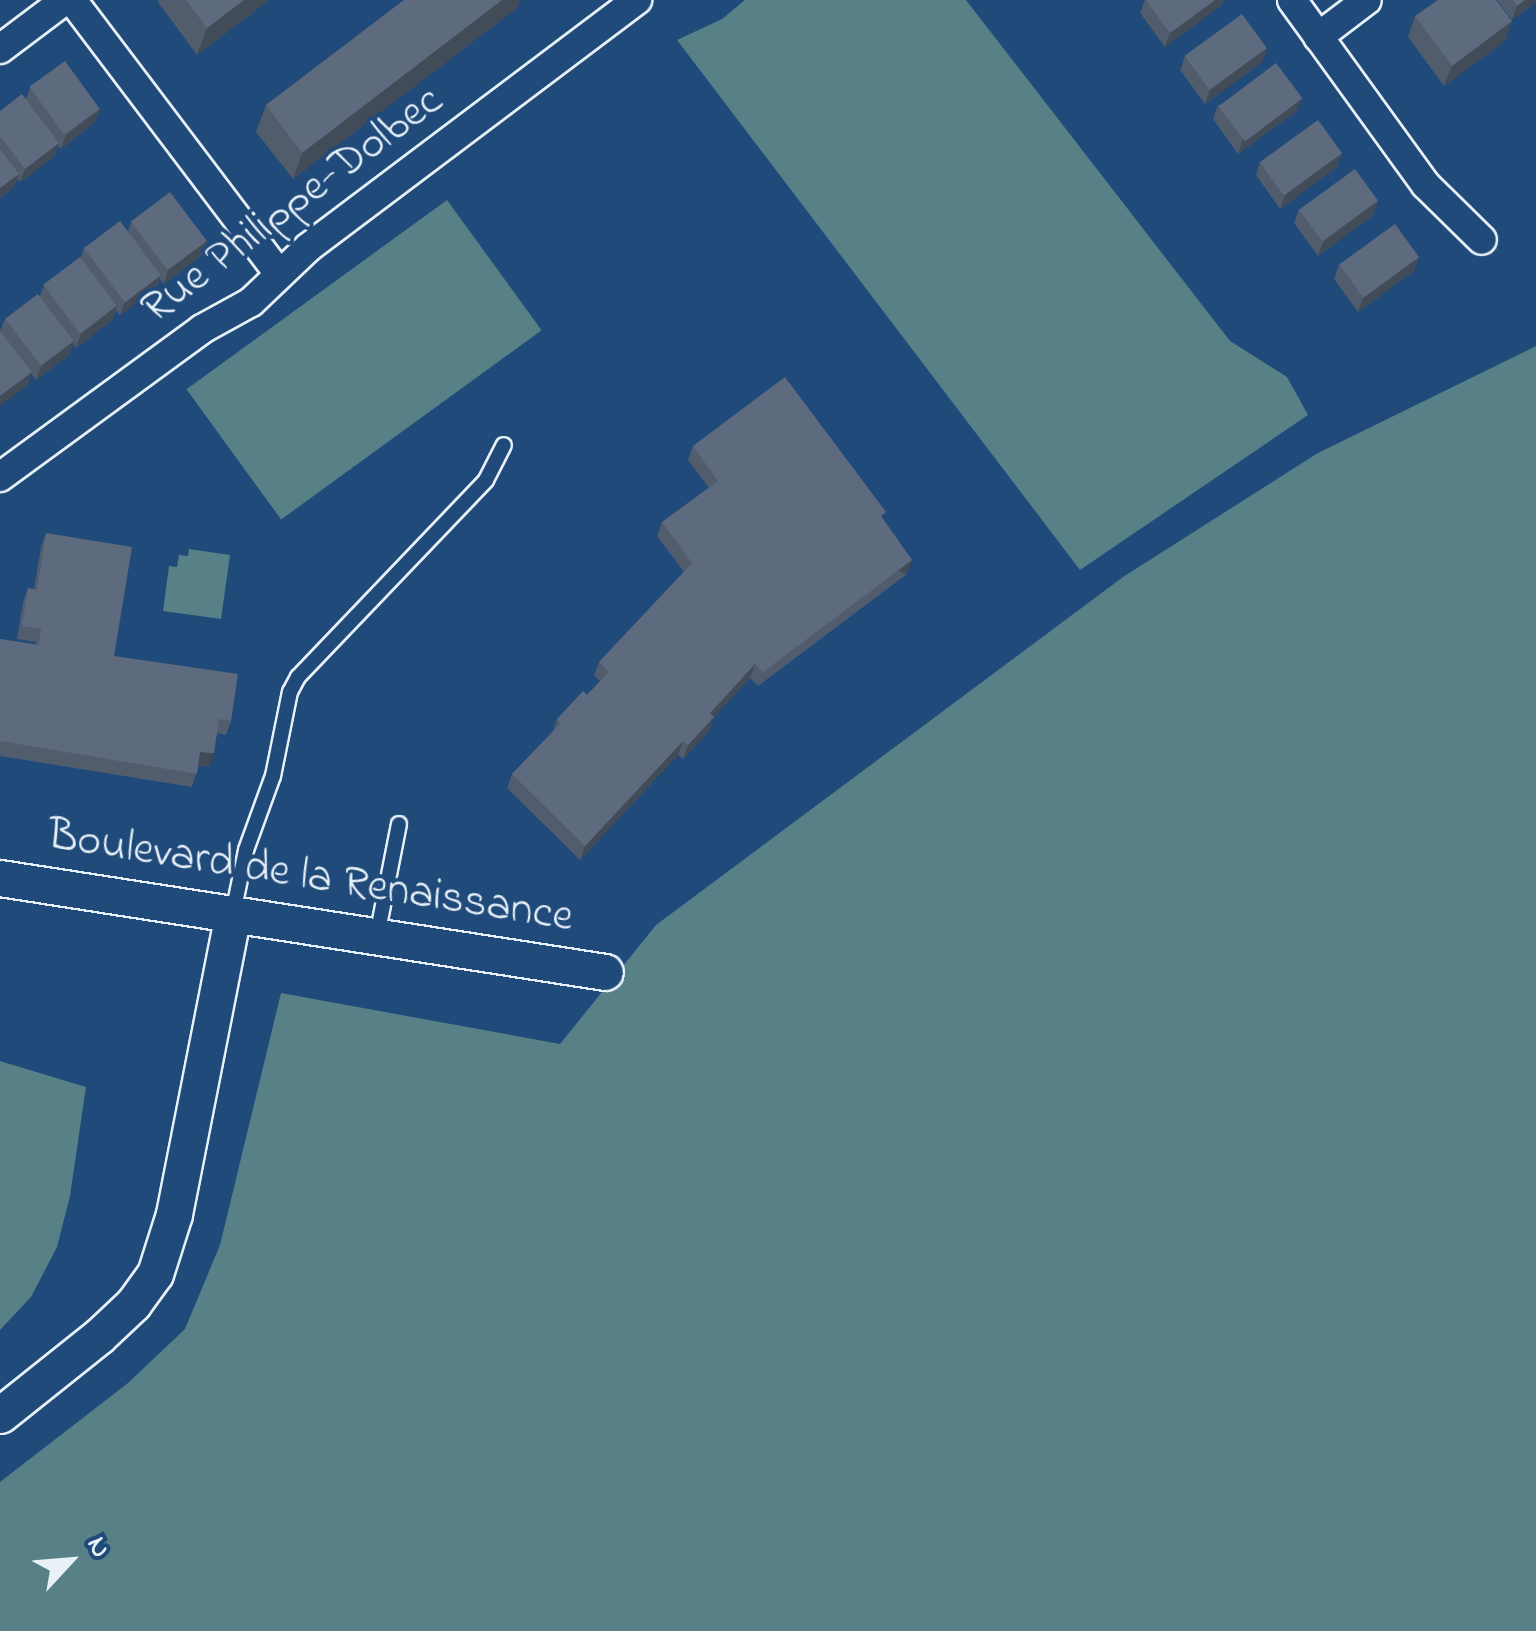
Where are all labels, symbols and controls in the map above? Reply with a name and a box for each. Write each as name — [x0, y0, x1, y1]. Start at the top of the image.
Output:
street label: Rue Philippe-Dolbec — [132, 75, 454, 337]
street label: Boulevard de la Renaissance — [44, 810, 576, 946]
north arrow — [20, 1511, 120, 1611]
text: N — [75, 1530, 120, 1565]

